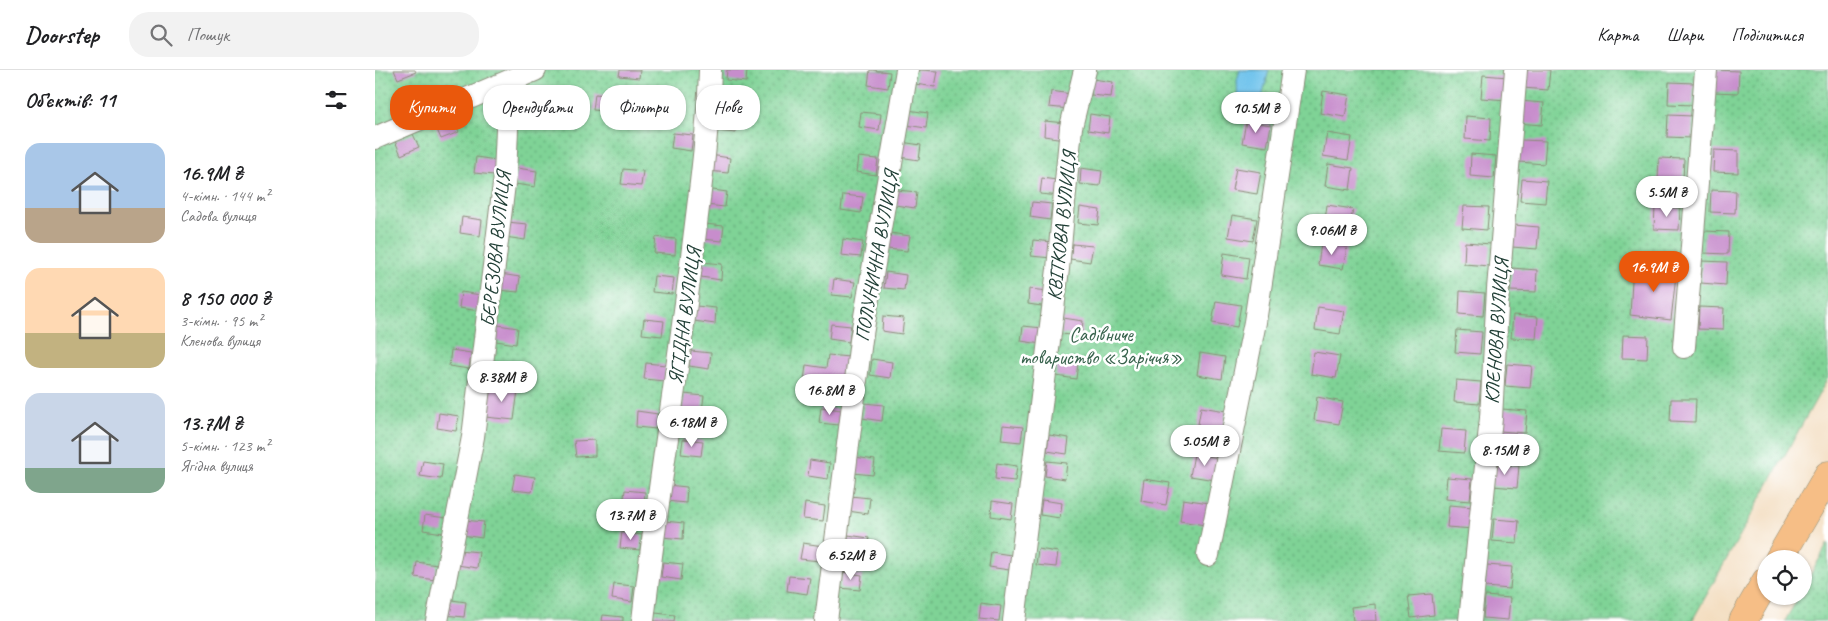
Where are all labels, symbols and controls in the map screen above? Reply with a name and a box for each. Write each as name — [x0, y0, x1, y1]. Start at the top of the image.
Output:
search box — [129, 12, 479, 57]
text: Doorstep — [25, 20, 99, 50]
icon: search — [147, 21, 175, 49]
text: Пошук — [187, 23, 229, 47]
text: Карта — [1597, 24, 1638, 46]
text: Шари — [1666, 24, 1703, 46]
text: Поділитися — [1731, 24, 1803, 46]
chip: Купити — [390, 85, 473, 130]
chip: Орендувати — [483, 85, 590, 130]
chip: Фільтри — [600, 85, 686, 130]
chip: Нове — [696, 85, 760, 130]
icon: filters — [322, 86, 350, 114]
text: Об’єктів: 11 — [25, 87, 115, 113]
pin: 10.5M ₴ — [1210, 92, 1302, 134]
text: 10.5M ₴ — [1232, 98, 1280, 118]
street label: КВІТКОВА ВУЛИЦЯ — [1041, 148, 1082, 302]
text: 16.9M ₴ — [180, 160, 243, 186]
icon: home — [65, 163, 125, 223]
street label: ПОЛУНИЧНА ВУЛИЦЯ — [849, 166, 904, 343]
street label: БЕРЕЗОВА ВУЛИЦЯ — [475, 167, 516, 328]
pin: 5.5M ₴ — [1626, 176, 1708, 218]
text: 5.5M ₴ — [1647, 182, 1687, 202]
text: 4-кімн. · 144 m² — [180, 186, 270, 206]
text: Садова вулиця — [180, 206, 256, 226]
pin: 9.06M ₴ — [1286, 214, 1378, 256]
text: 9.06M ₴ — [1308, 220, 1356, 240]
street label: ЯГІДНА ВУЛИЦЯ — [663, 243, 707, 386]
pin: 16.9M ₴ — [1608, 250, 1700, 293]
street label: КЛЕНОВА ВУЛИЦЯ — [1479, 254, 1514, 405]
text: 16.9M ₴ — [1630, 257, 1678, 277]
text: 8 150 000 ₴ — [180, 285, 271, 311]
icon: home — [65, 288, 125, 348]
text: 3-кімн. · 95 m² — [180, 311, 262, 331]
park label: Садівниче товариство «Заріччя» — [1020, 322, 1182, 370]
text: Кленова вулиця — [180, 331, 260, 351]
pin: 8.38M ₴ — [456, 360, 548, 403]
text: 8.38M ₴ — [478, 367, 526, 387]
pin: 16.8M ₴ — [784, 374, 876, 416]
text: 16.8M ₴ — [806, 380, 854, 400]
pin: 6.18M ₴ — [646, 406, 738, 448]
text: 13.7M ₴ — [180, 410, 242, 436]
text: 6.18M ₴ — [668, 412, 716, 432]
icon: home — [65, 413, 125, 473]
pin: 5.05M ₴ — [1159, 424, 1251, 467]
text: 5.05M ₴ — [1181, 431, 1229, 451]
pin: 8.15M ₴ — [1459, 434, 1551, 476]
text: 5-кімн. · 123 m² — [180, 436, 270, 456]
text: 8.15M ₴ — [1481, 440, 1529, 460]
text: Ягідна вулиця — [180, 456, 253, 476]
pin: 13.7M ₴ — [585, 498, 677, 541]
text: 13.7M ₴ — [607, 505, 655, 525]
pin: 6.52M ₴ — [805, 538, 897, 581]
text: 6.52M ₴ — [827, 545, 875, 565]
map controls — [1757, 550, 1812, 605]
button: locate — [1757, 550, 1812, 605]

